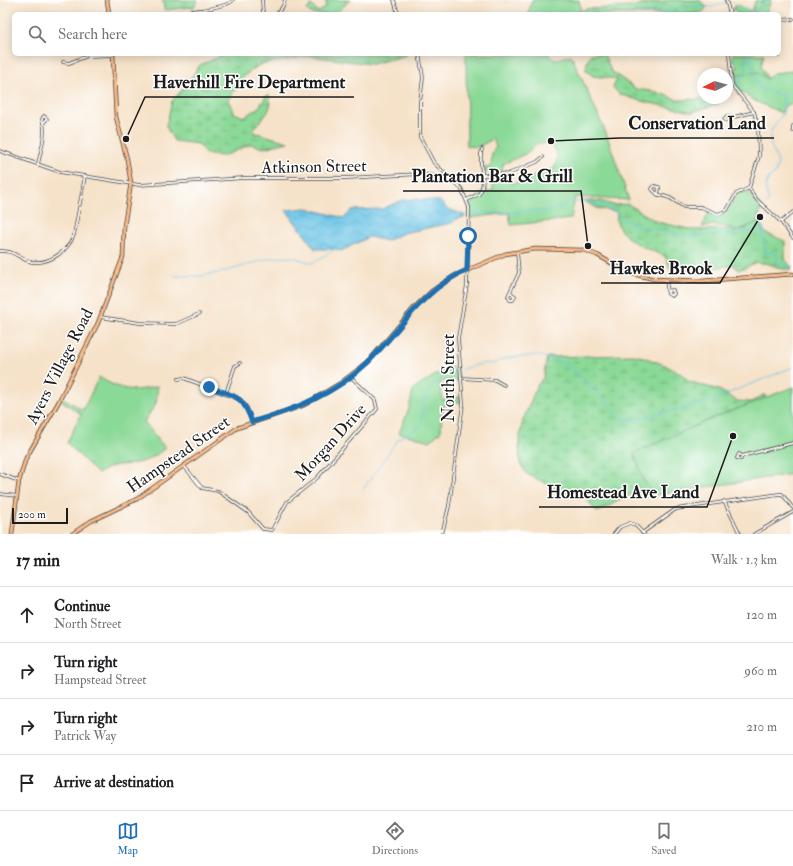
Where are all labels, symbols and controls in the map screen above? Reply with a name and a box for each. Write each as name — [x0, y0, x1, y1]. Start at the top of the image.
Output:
search box — [12, 12, 781, 56]
icon: search — [26, 23, 48, 45]
text: Search here — [58, 25, 127, 44]
callout: Haverhill Fire Department — [145, 67, 354, 97]
north arrow — [697, 68, 733, 104]
text: Haverhill Fire Department — [153, 71, 345, 94]
callout: Conservation Land — [620, 108, 774, 138]
text: Conservation Land — [628, 112, 766, 135]
street label: Atkinson Street — [260, 155, 367, 178]
callout: Plantation Bar & Grill — [403, 161, 581, 191]
text: Plantation Bar & Grill — [411, 165, 573, 188]
route start — [459, 227, 477, 245]
callout: Hawkes Brook — [601, 253, 720, 283]
text: Hawkes Brook — [609, 257, 713, 280]
street label: Ayers Village Road — [21, 304, 99, 429]
street label: North Street — [438, 333, 459, 422]
route end — [200, 378, 218, 396]
street label: Morgan Drive — [290, 399, 371, 485]
street label: Hampstead Street — [123, 411, 235, 499]
callout: Homestead Ave Land — [539, 477, 707, 507]
text: Homestead Ave Land — [547, 481, 699, 504]
scale bar — [12, 506, 68, 525]
text: 200 m — [18, 508, 46, 521]
text: 17 min — [16, 550, 60, 571]
text: Walk · 1.3 km — [711, 552, 777, 568]
text: Continue — [54, 597, 110, 616]
icon: ahead — [16, 604, 38, 626]
text: 120 m — [746, 607, 777, 623]
text: North Street — [54, 616, 122, 632]
text: Turn right — [54, 653, 117, 672]
icon: right — [16, 660, 38, 682]
text: 960 m — [744, 663, 777, 679]
text: Hampstead Street — [54, 672, 147, 688]
text: Turn right — [54, 709, 117, 728]
icon: right — [16, 716, 38, 738]
text: 210 m — [746, 719, 777, 735]
text: Patrick Way — [54, 728, 116, 744]
icon: arrive — [16, 772, 38, 794]
text: Arrive at destination — [54, 773, 174, 792]
tab: Map — [117, 820, 139, 857]
tab: Directions — [372, 820, 418, 857]
tab: Saved — [651, 820, 676, 857]

